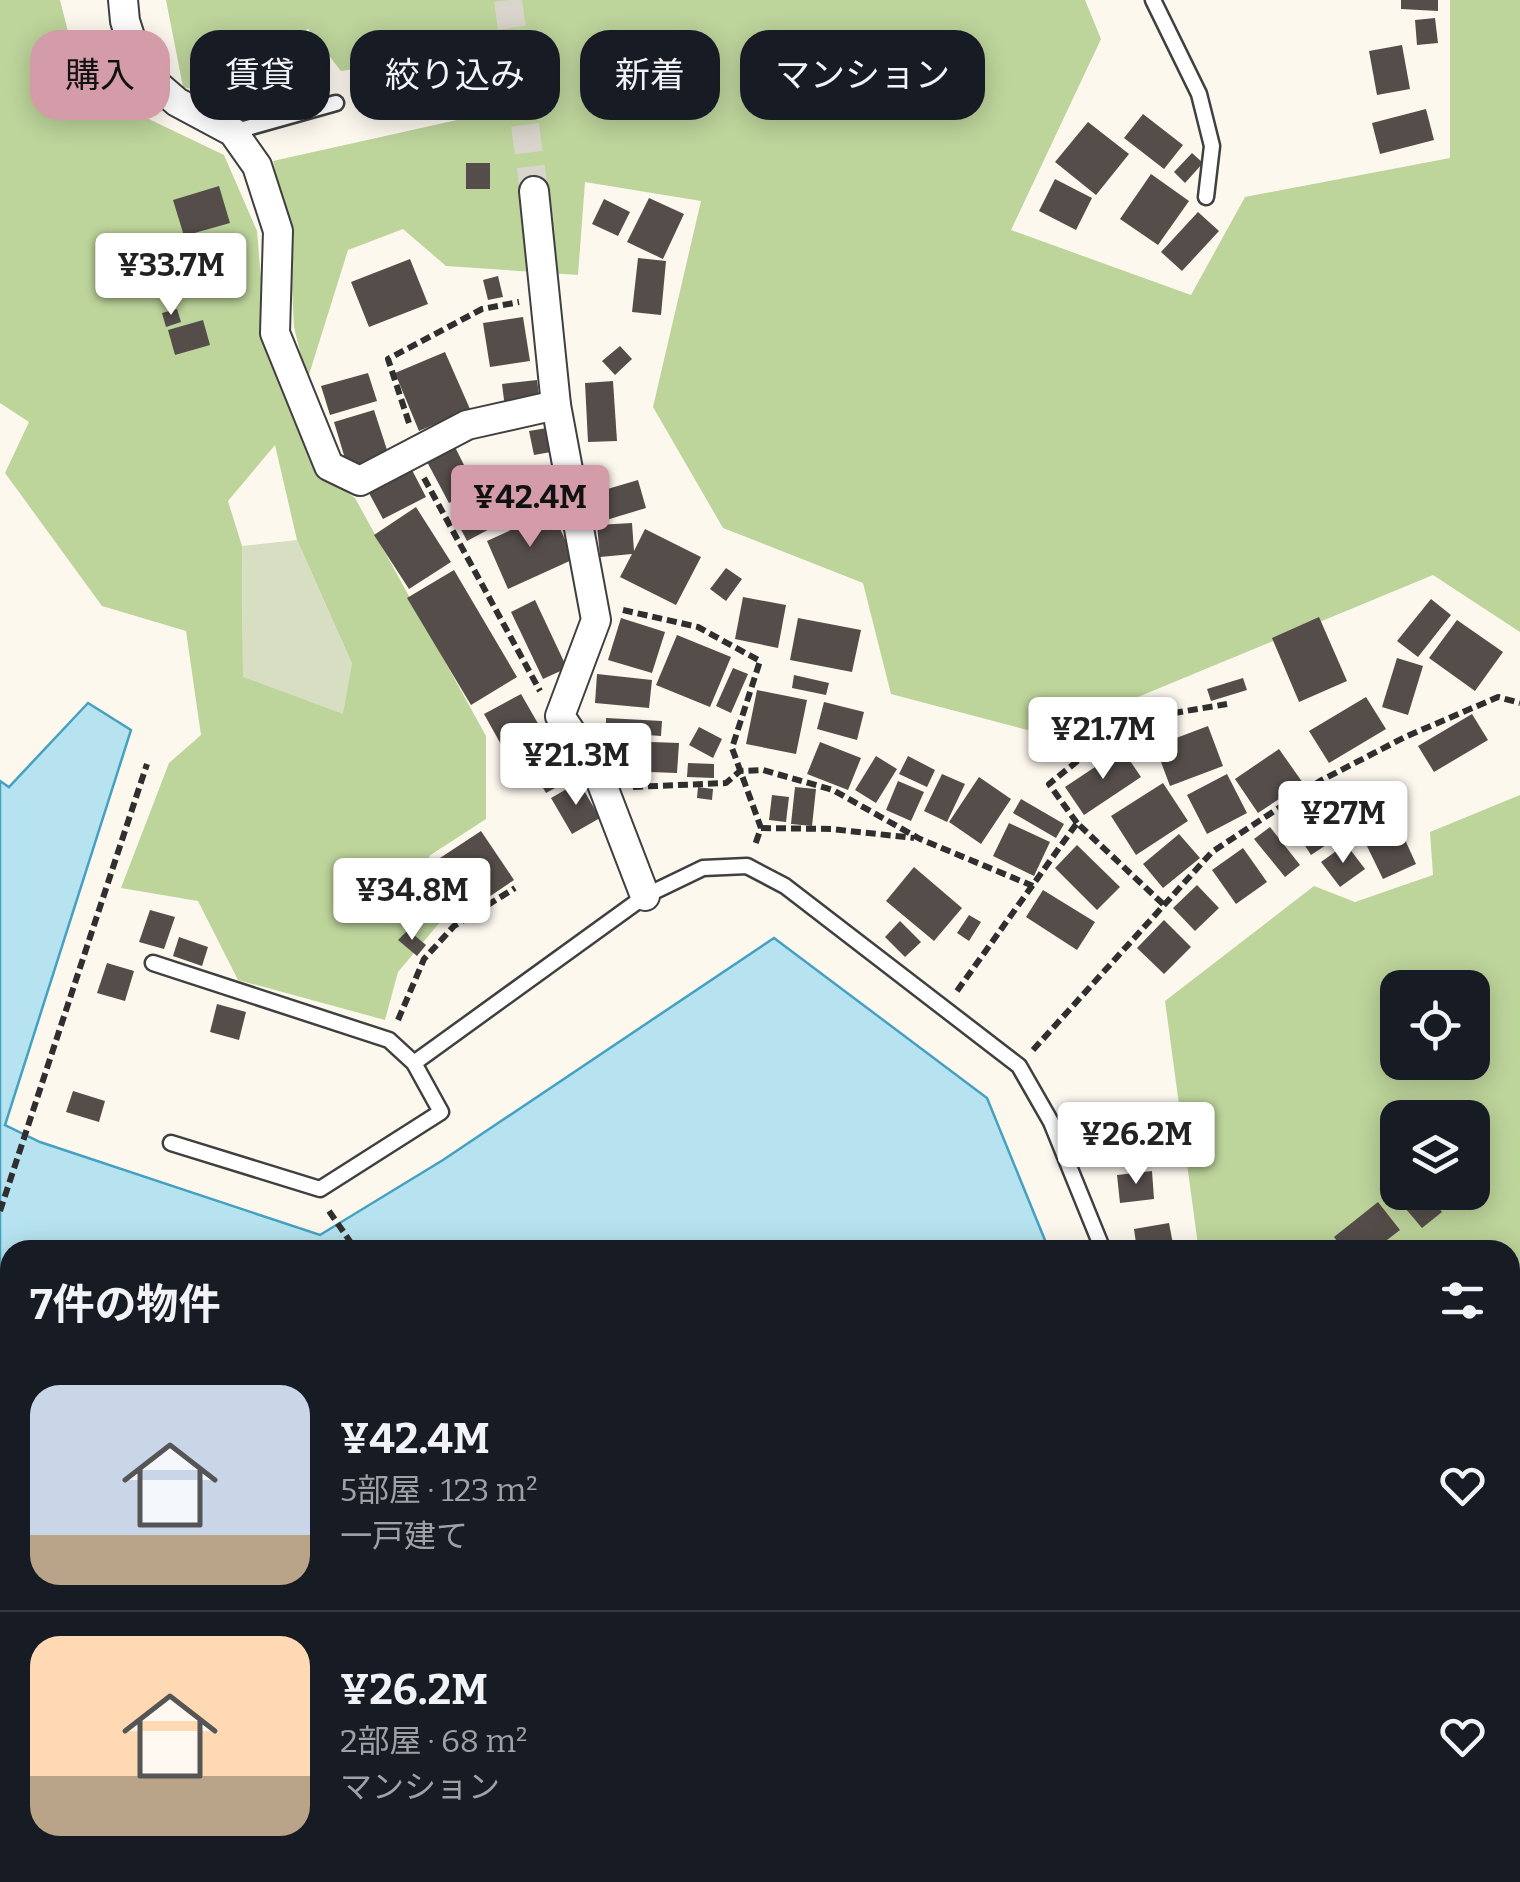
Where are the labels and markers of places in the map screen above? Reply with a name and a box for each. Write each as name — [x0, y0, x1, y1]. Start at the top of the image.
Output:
pin: ¥33.7M — [90, 233, 252, 318]
pin: ¥42.4M — [449, 465, 611, 550]
pin: ¥21.7M — [1022, 697, 1184, 782]
pin: ¥21.3M — [495, 723, 657, 808]
pin: ¥27M — [1284, 781, 1402, 866]
pin: ¥34.8M — [331, 858, 493, 943]
pin: ¥26.2M — [1055, 1102, 1217, 1187]

